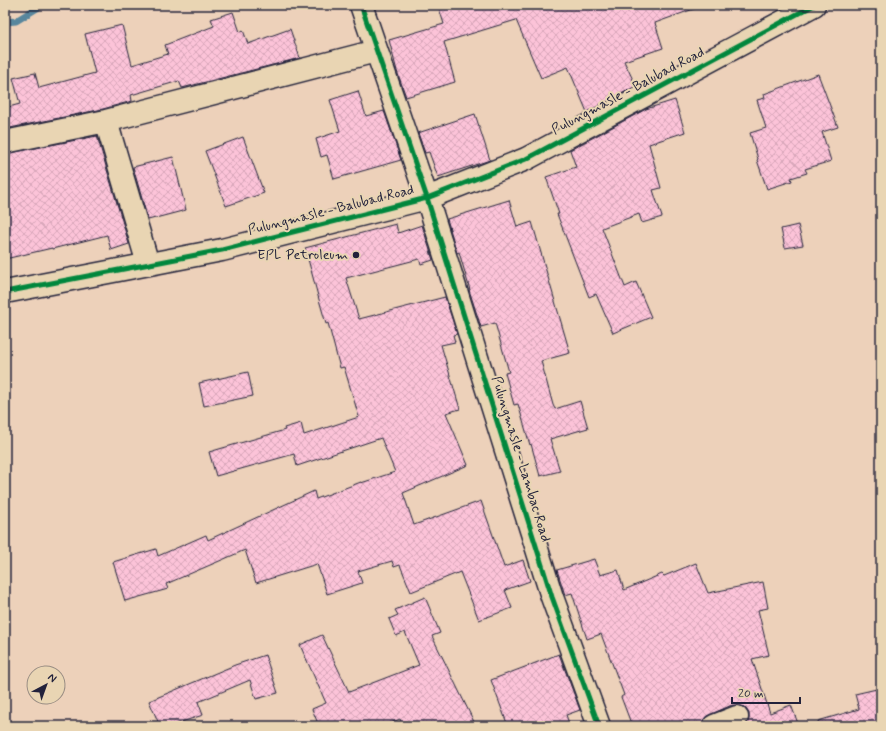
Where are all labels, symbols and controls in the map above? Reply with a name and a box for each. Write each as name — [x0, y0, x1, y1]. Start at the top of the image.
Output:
street label: Pulungmasle - Balubad Road — [548, 43, 708, 139]
street label: Pulungmasle - Balubad Road — [246, 181, 416, 239]
place label: EPL Petroleum — [257, 246, 348, 264]
marker: EPL Petroleum — [351, 250, 361, 260]
street label: Pulungmasle - Lambac Road — [487, 374, 555, 544]
north arrow — [26, 665, 66, 705]
text: N — [45, 671, 59, 686]
scale bar — [732, 679, 800, 705]
text: 20 m — [738, 686, 764, 702]

